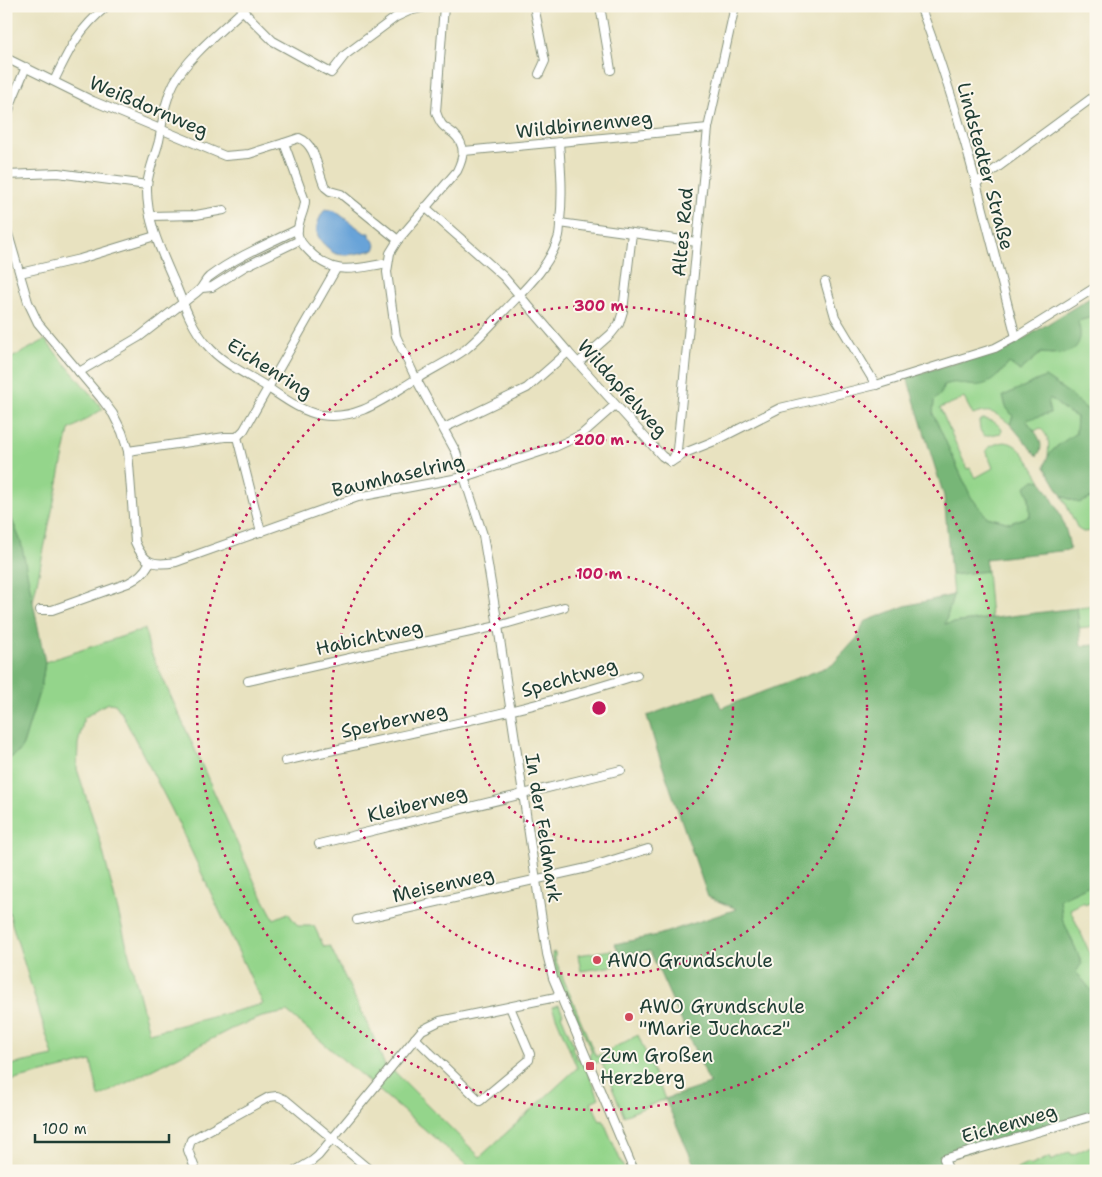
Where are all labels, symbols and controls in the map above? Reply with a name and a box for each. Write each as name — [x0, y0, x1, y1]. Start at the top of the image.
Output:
street label: Weißdornweg — [85, 70, 212, 143]
street label: Lindstedter Straße — [951, 79, 1020, 253]
street label: Wildbirnenweg — [514, 105, 654, 144]
street label: Altes Rad — [666, 186, 699, 278]
text: 300 m — [574, 296, 624, 316]
street label: Eichenring — [222, 332, 317, 405]
street label: Wildapfelweg — [572, 334, 673, 443]
text: 200 m — [574, 430, 624, 450]
street label: Baumhaselring — [330, 448, 467, 503]
text: 100 m — [576, 564, 622, 584]
street label: Habichtweg — [313, 614, 425, 661]
street label: Spechtweg — [518, 652, 620, 703]
street label: Sperberweg — [338, 697, 450, 744]
centre of rings — [590, 699, 608, 717]
street label: In der Feldmark — [519, 752, 568, 905]
street label: Kleiberweg — [365, 779, 470, 828]
street label: Meisenweg — [390, 861, 496, 908]
place label: AWO Grundschule — [607, 948, 773, 973]
marker: AWO Grundschule — [591, 954, 603, 966]
place label: AWO Grundschule "Marie Juchacz" — [639, 994, 805, 1041]
marker: AWO Grundschule "Marie Juchacz" — [623, 1011, 635, 1023]
place label: Zum Großen Herzberg — [600, 1043, 713, 1090]
marker: Zum Großen Herzberg — [584, 1060, 596, 1072]
street label: Eichenweg — [959, 1098, 1060, 1149]
scale bar — [35, 1112, 169, 1144]
text: 100 m — [42, 1119, 87, 1139]

